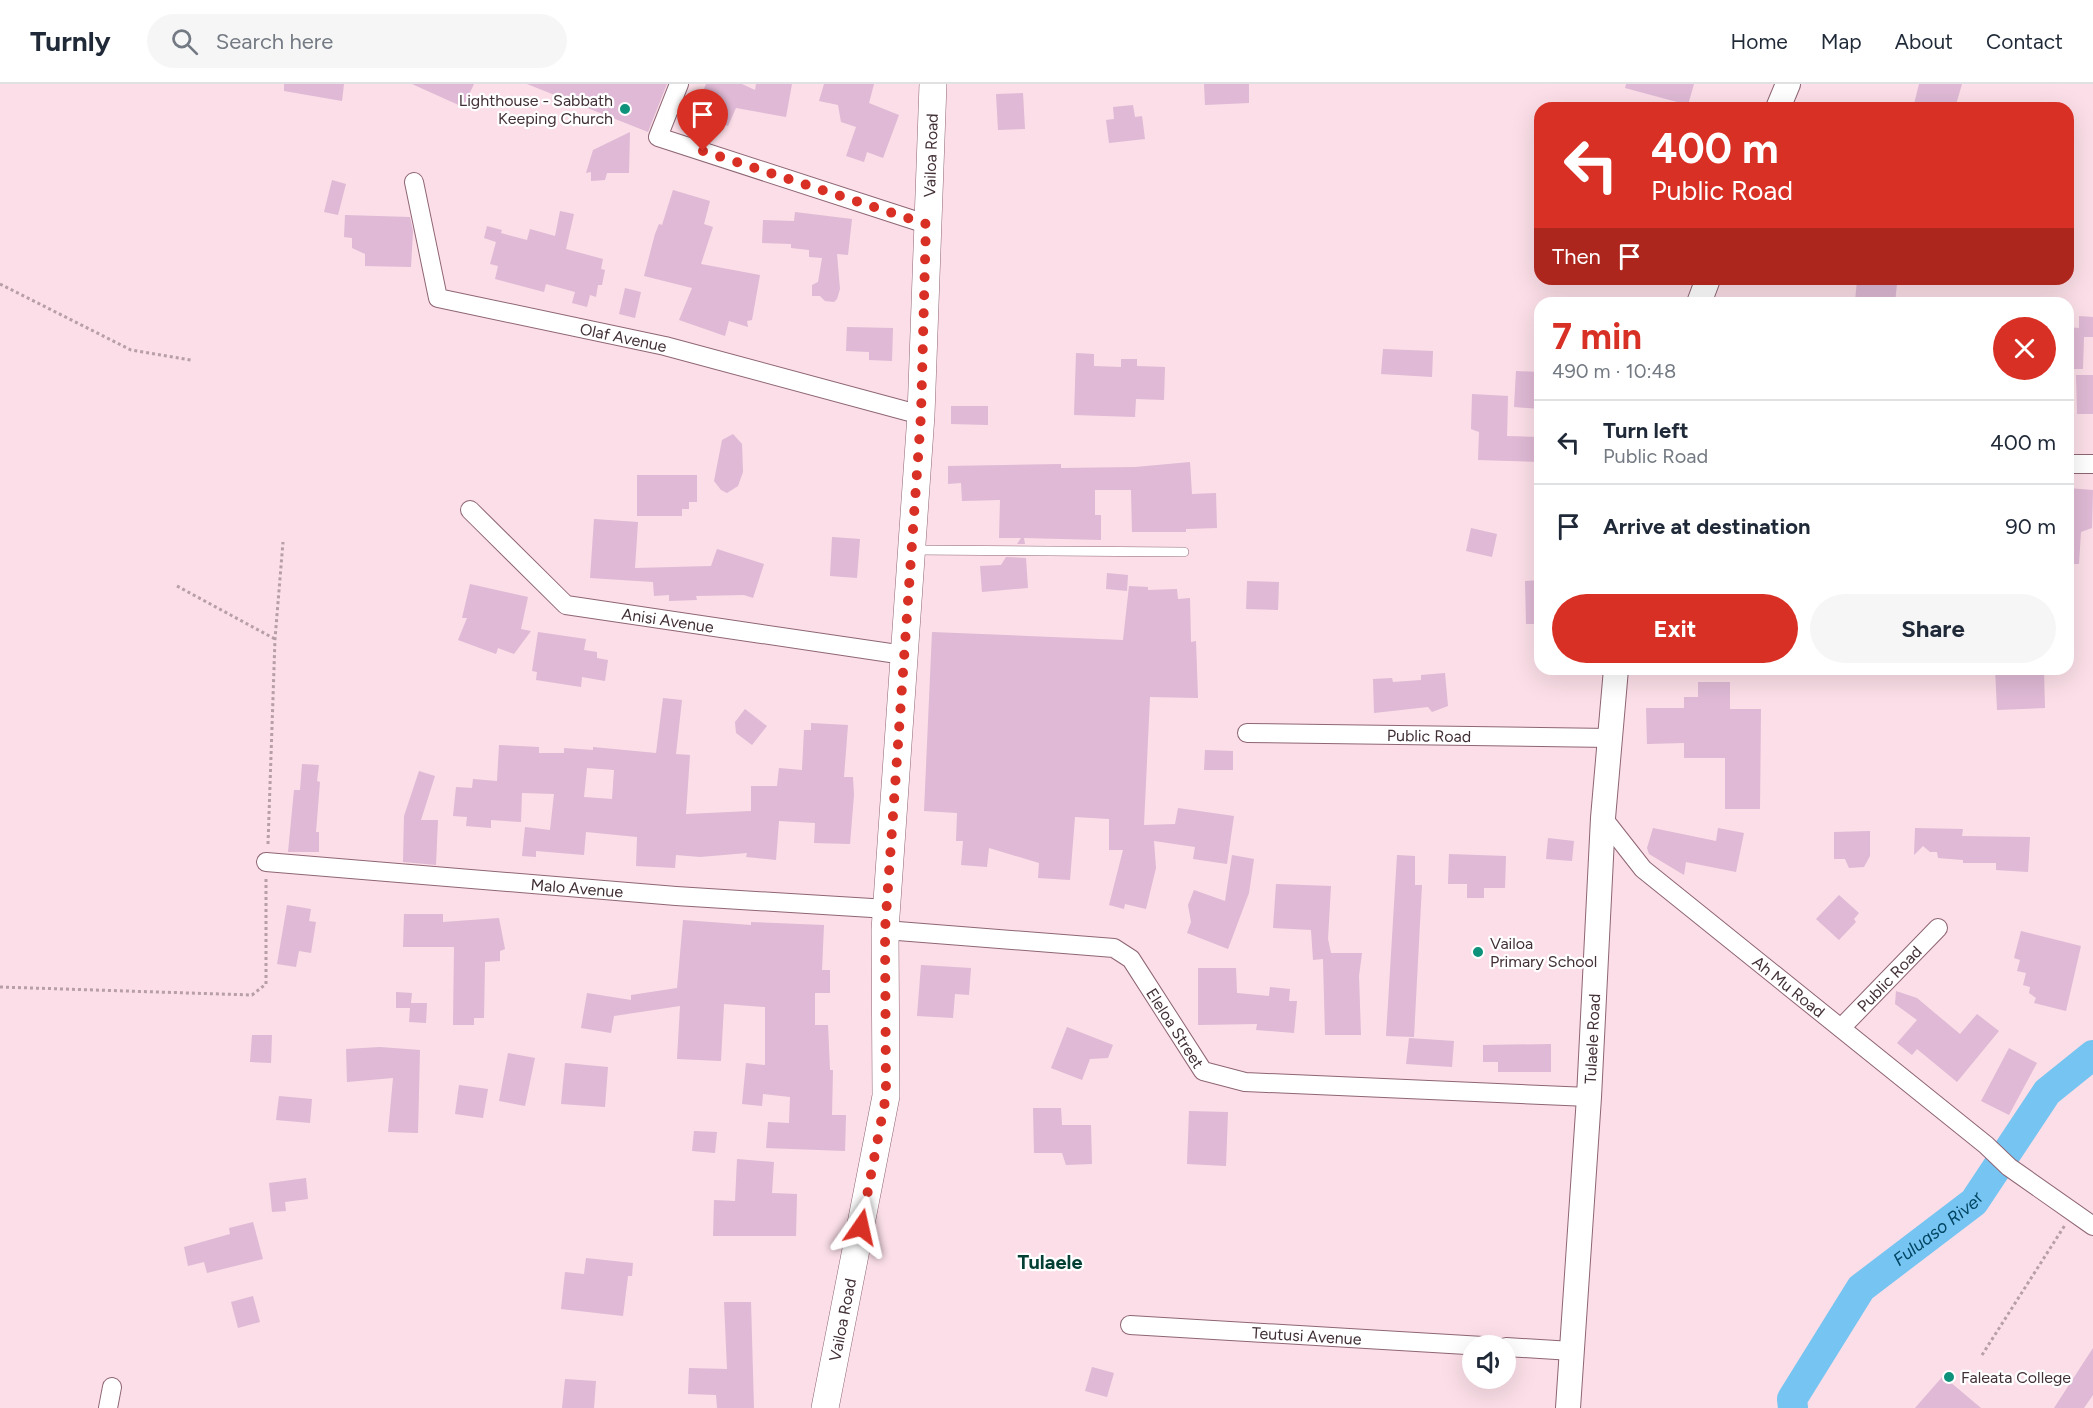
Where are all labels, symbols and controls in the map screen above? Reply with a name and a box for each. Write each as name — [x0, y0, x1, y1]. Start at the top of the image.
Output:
search box — [147, 14, 567, 68]
text: Turnly — [30, 24, 111, 58]
icon: search — [168, 25, 201, 58]
text: Search here — [216, 28, 333, 55]
text: Home — [1731, 29, 1788, 54]
text: Map — [1821, 29, 1862, 54]
text: About — [1895, 29, 1953, 54]
text: Contact — [1986, 29, 2063, 54]
pin — [677, 89, 728, 151]
place label: Lighthouse - Sabbath Keeping Church — [459, 91, 613, 128]
icon: arrive — [686, 98, 719, 131]
marker: Lighthouse - Sabbath Keeping Church — [618, 102, 632, 116]
street label: Vailoa Road — [919, 113, 941, 198]
text: 400 m — [1651, 123, 1779, 174]
icon: left — [1552, 126, 1630, 204]
text: Public Road — [1651, 174, 1793, 207]
icon: arrive — [1613, 240, 1646, 273]
text: Then — [1552, 243, 1601, 270]
text: 7 min — [1552, 315, 1642, 358]
button: close — [1993, 317, 2056, 380]
street label: Olaf Avenue — [578, 319, 669, 356]
text: 490 m · 10:48 — [1552, 359, 1676, 383]
text: Turn left — [1603, 417, 1689, 444]
icon: left — [1552, 426, 1585, 459]
text: 400 m — [1990, 429, 2056, 456]
text: Public Road — [1603, 444, 1708, 468]
icon: arrive — [1552, 510, 1585, 543]
text: Arrive at destination — [1603, 513, 1811, 540]
text: 90 m — [2005, 513, 2056, 540]
button: Exit — [1552, 594, 1798, 663]
button: Share — [1810, 594, 2056, 663]
street label: Anisi Avenue — [621, 604, 715, 636]
street label: Public Road — [1387, 725, 1471, 746]
street label: Malo Avenue — [530, 874, 624, 901]
place label: Vailoa Primary School — [1490, 934, 1597, 971]
street label: Public Road — [1853, 942, 1925, 1015]
marker: Vailoa Primary School — [1471, 945, 1485, 959]
street label: Ah Mu Road — [1749, 952, 1829, 1021]
street label: Eleloa Street — [1143, 984, 1208, 1072]
street label: Tulaele Road — [1580, 993, 1604, 1084]
water label: Fuluaso River — [1889, 1187, 1989, 1271]
position arrow — [829, 1195, 893, 1259]
district label: Tulaele — [1018, 1250, 1082, 1274]
street label: Vailoa Road — [825, 1277, 860, 1363]
street label: Teutusi Avenue — [1251, 1323, 1362, 1348]
map controls — [1462, 1335, 1516, 1389]
button: sound — [1462, 1335, 1516, 1389]
place label: Faleata College — [1961, 1368, 2071, 1387]
marker: Faleata College — [1942, 1370, 1956, 1384]

